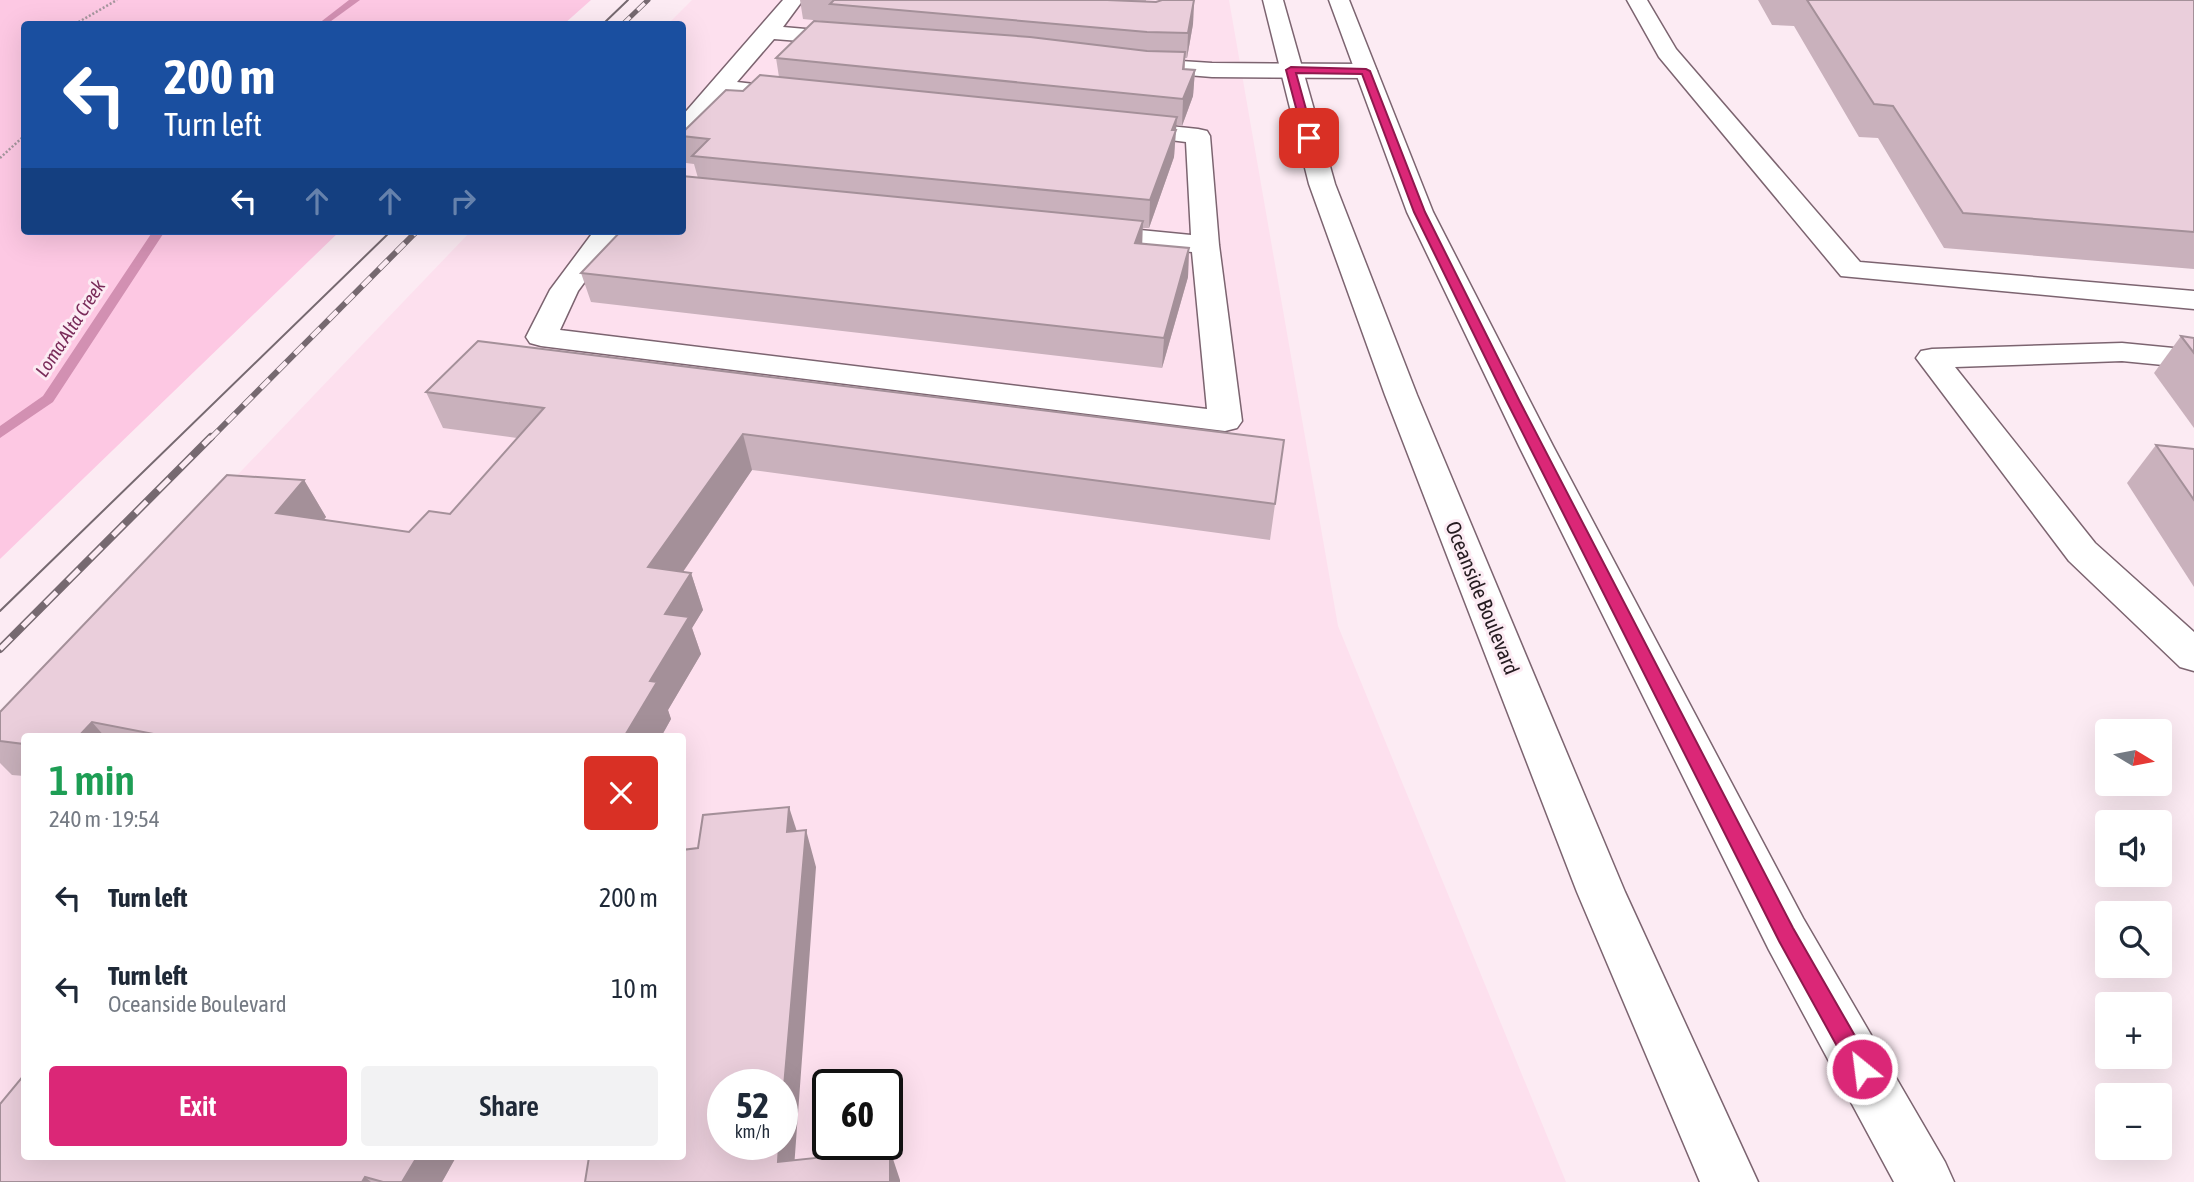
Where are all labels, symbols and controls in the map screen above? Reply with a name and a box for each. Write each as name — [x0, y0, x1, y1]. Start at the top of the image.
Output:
text: 200 m — [164, 48, 275, 104]
icon: left — [49, 49, 140, 140]
text: Turn left — [164, 106, 262, 143]
pin — [1279, 108, 1339, 168]
icon: arrive — [1290, 119, 1328, 157]
icon: left — [225, 182, 263, 220]
icon: ahead — [298, 182, 336, 220]
icon: ahead — [371, 182, 409, 220]
icon: right — [444, 182, 482, 220]
water label: Loma Alta Creek — [30, 275, 110, 381]
street label: Oceanside Boulevard — [1441, 517, 1525, 678]
north arrow — [2095, 719, 2172, 796]
map controls — [2095, 719, 2172, 1160]
text: 1 min — [49, 756, 135, 804]
button: close — [584, 756, 658, 830]
text: 240 m · 19:54 — [49, 806, 160, 832]
button: sound — [2095, 810, 2172, 887]
icon: left — [49, 879, 87, 917]
text: Turn left — [108, 883, 188, 913]
text: 200 m — [599, 883, 658, 913]
button: search — [2095, 901, 2172, 978]
text: Turn left — [108, 961, 188, 991]
icon: left — [49, 970, 87, 1008]
text: 10 m — [611, 974, 658, 1004]
text: Oceanside Boulevard — [108, 991, 287, 1017]
button: + — [2095, 992, 2172, 1069]
position arrow — [1825, 1032, 1899, 1106]
button: Exit — [49, 1066, 347, 1146]
button: Share — [361, 1066, 658, 1146]
speed limit sign: 60 — [812, 1069, 903, 1160]
button: − — [2095, 1083, 2172, 1160]
text: 52 — [736, 1085, 769, 1125]
text: km/h — [735, 1121, 770, 1142]

